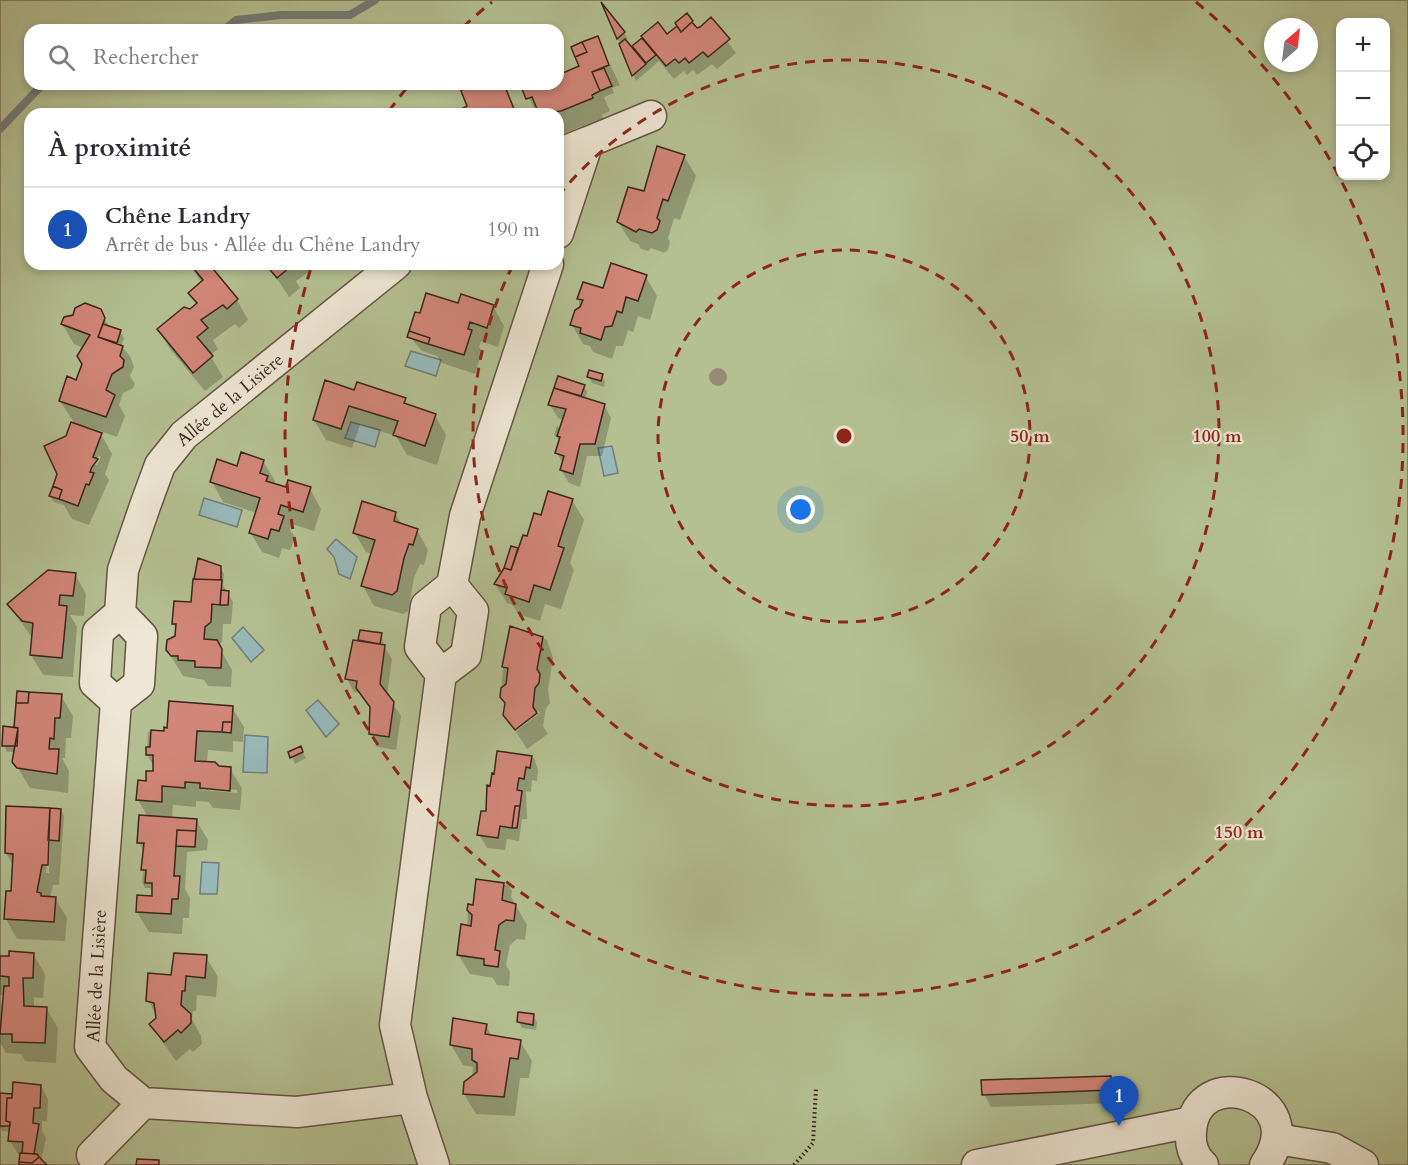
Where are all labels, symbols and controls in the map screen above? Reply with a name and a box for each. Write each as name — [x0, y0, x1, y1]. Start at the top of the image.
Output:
north arrow — [1264, 18, 1318, 72]
map controls — [1336, 18, 1390, 180]
button: + — [1336, 18, 1390, 72]
search box — [24, 24, 564, 90]
icon: search — [45, 41, 78, 74]
text: Rechercher — [93, 42, 198, 72]
button: − — [1336, 72, 1390, 126]
button: locate — [1336, 126, 1390, 180]
text: À proximité — [48, 130, 191, 165]
text: Chêne Landry — [105, 201, 251, 231]
text: 1 — [62, 216, 73, 243]
text: 190 m — [487, 216, 540, 243]
text: Arrêt de bus · Allée du Chêne Landry — [105, 231, 421, 258]
street label: Allée de la Lisière — [171, 348, 289, 452]
text: 50 m — [1010, 424, 1050, 449]
text: 100 m — [1192, 424, 1242, 449]
centre of rings — [834, 426, 854, 446]
your location — [786, 495, 815, 524]
text: 150 m — [1214, 820, 1264, 845]
street label: Allée de la Lisière — [81, 909, 113, 1043]
pin: 1 — [1100, 1076, 1138, 1126]

